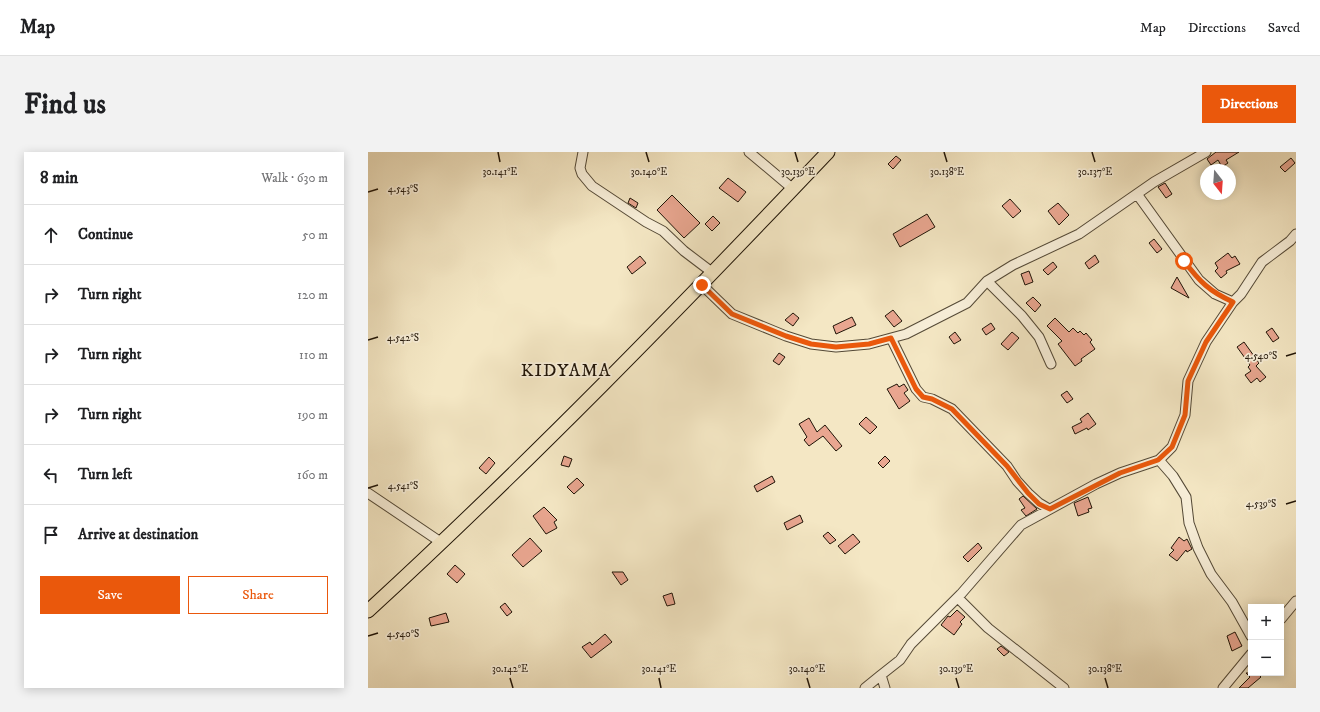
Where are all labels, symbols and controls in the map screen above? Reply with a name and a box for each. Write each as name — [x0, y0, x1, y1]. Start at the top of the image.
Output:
text: Map — [20, 16, 55, 39]
text: Map — [1140, 19, 1166, 37]
text: Directions — [1188, 19, 1246, 37]
text: Saved — [1268, 19, 1300, 37]
button: Directions — [1202, 85, 1296, 123]
text: Find us — [24, 87, 106, 122]
north arrow — [1200, 164, 1236, 200]
text: 30.141°E — [483, 166, 517, 178]
text: 30.140°E — [631, 166, 667, 178]
text: 30.139°E — [781, 166, 815, 178]
text: 30.138°E — [930, 166, 964, 178]
text: 30.137°E — [1078, 166, 1112, 178]
text: 8 min — [40, 167, 78, 189]
text: Walk · 630 m — [261, 170, 328, 186]
text: 4.543°S — [388, 183, 418, 195]
icon: ahead — [40, 224, 62, 246]
text: Continue — [78, 225, 133, 244]
text: 50 m — [302, 227, 328, 243]
route start — [1175, 252, 1193, 270]
route end — [693, 276, 711, 294]
icon: right — [40, 284, 62, 306]
text: Turn right — [78, 285, 141, 304]
text: 120 m — [297, 287, 328, 303]
text: 4.542°S — [387, 332, 419, 344]
icon: right — [40, 344, 62, 366]
text: Turn right — [78, 345, 141, 364]
text: 110 m — [299, 347, 328, 363]
text: 4.540°S — [1245, 350, 1277, 362]
district label: KIDYAMA — [521, 360, 611, 382]
icon: right — [40, 404, 62, 426]
text: Turn right — [78, 405, 141, 424]
text: 190 m — [297, 407, 328, 423]
icon: left — [40, 464, 62, 486]
text: Turn left — [78, 465, 132, 484]
text: 160 m — [297, 467, 328, 483]
text: 4.541°S — [388, 480, 418, 492]
text: 4.539°S — [1246, 498, 1276, 510]
icon: arrive — [40, 524, 62, 546]
text: Arrive at destination — [78, 525, 198, 544]
button: Save — [40, 576, 180, 614]
button: Share — [188, 576, 328, 614]
map controls — [1248, 604, 1284, 676]
button: + — [1248, 604, 1284, 640]
text: 4.540°S — [387, 628, 419, 640]
button: − — [1248, 640, 1284, 676]
text: 30.142°E — [492, 663, 528, 675]
text: 30.141°E — [642, 663, 676, 675]
text: 30.140°E — [789, 663, 825, 675]
text: 30.139°E — [939, 663, 973, 675]
text: 30.138°E — [1088, 663, 1122, 675]

